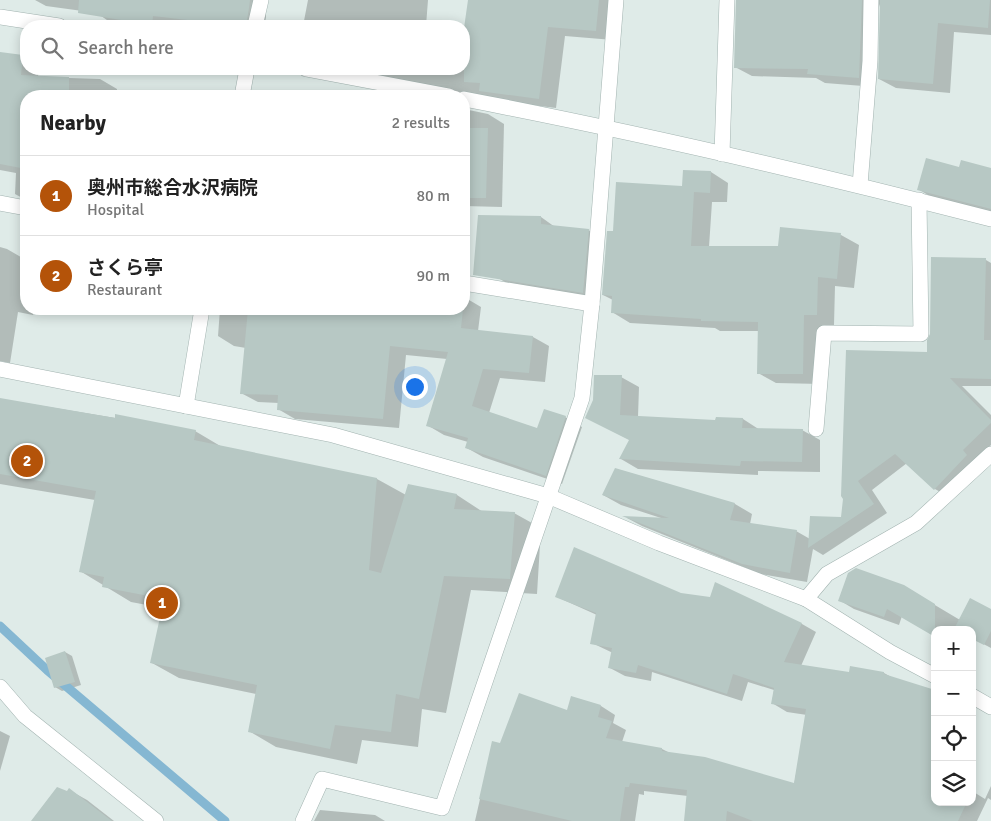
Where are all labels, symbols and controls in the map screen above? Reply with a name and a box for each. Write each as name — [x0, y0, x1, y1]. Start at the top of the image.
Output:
search box — [20, 20, 470, 75]
icon: search — [38, 34, 66, 62]
text: Search here — [78, 36, 174, 60]
text: Nearby — [40, 110, 106, 136]
text: 2 results — [391, 113, 450, 133]
text: 奥州市総合水沢病院 — [87, 176, 258, 200]
text: 1 — [52, 186, 60, 206]
text: 80 m — [416, 186, 450, 206]
text: Hospital — [87, 200, 144, 220]
text: さくら亭 — [87, 256, 163, 280]
text: 2 — [52, 266, 60, 286]
text: 90 m — [416, 266, 450, 286]
text: Restaurant — [87, 280, 162, 300]
your location — [402, 374, 428, 400]
pin: 2 — [11, 442, 43, 480]
pin: 1 — [146, 584, 178, 622]
map controls — [931, 626, 976, 806]
button: + — [931, 626, 976, 671]
button: − — [931, 671, 976, 716]
button: locate — [931, 716, 976, 761]
button: layers — [931, 761, 976, 806]

